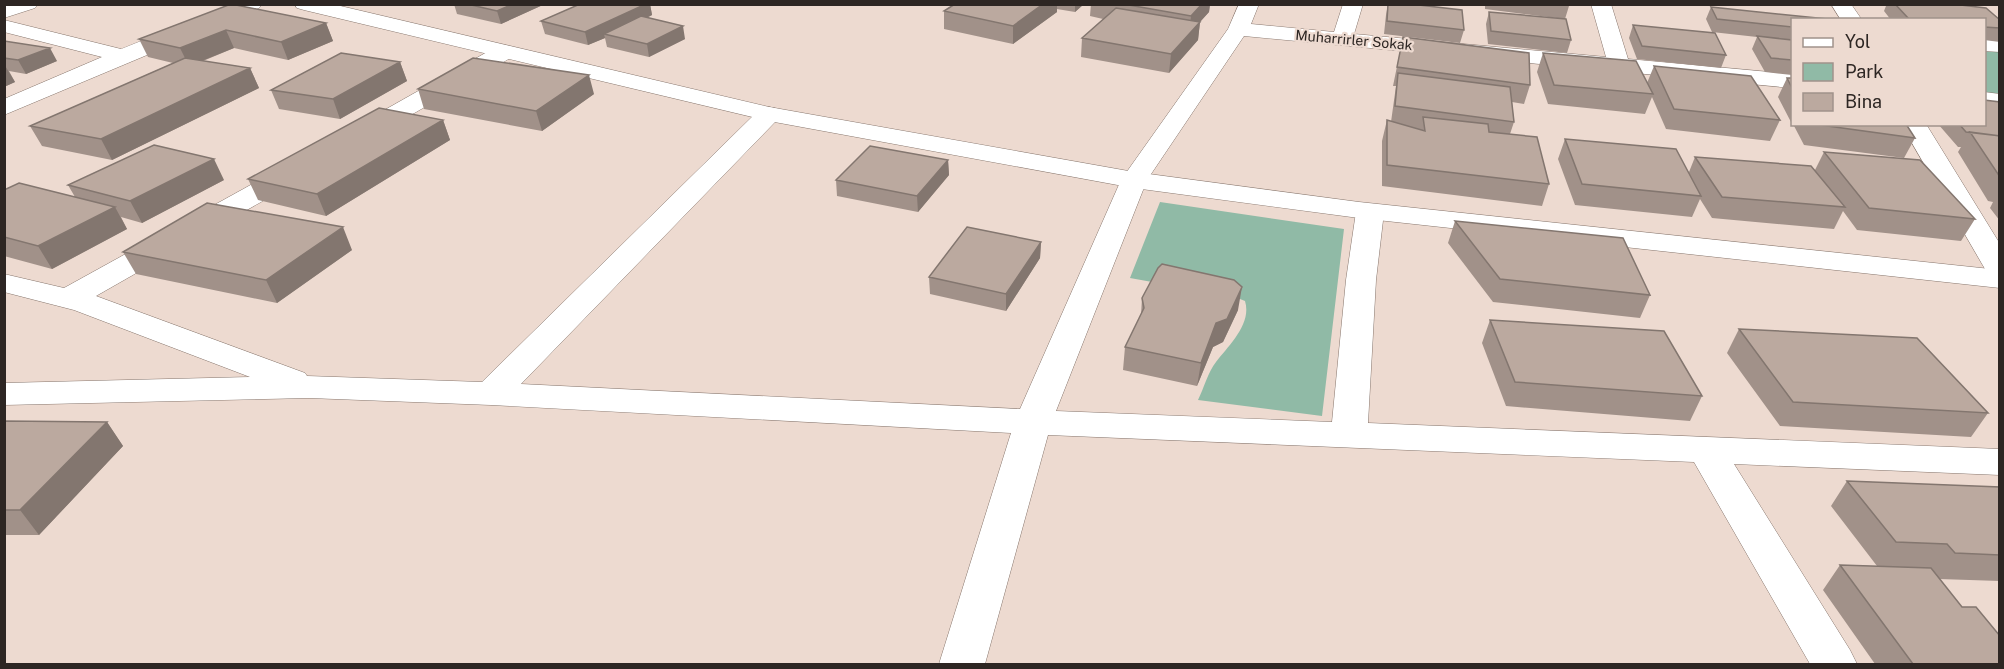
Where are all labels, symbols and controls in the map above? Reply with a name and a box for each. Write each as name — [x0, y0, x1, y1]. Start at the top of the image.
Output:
legend — [1791, 18, 1986, 126]
street label: Muharrirler Sokak — [1295, 27, 1413, 53]
text: Yol — [1845, 31, 1870, 52]
text: Park — [1845, 61, 1883, 82]
text: Bina — [1845, 91, 1882, 112]

